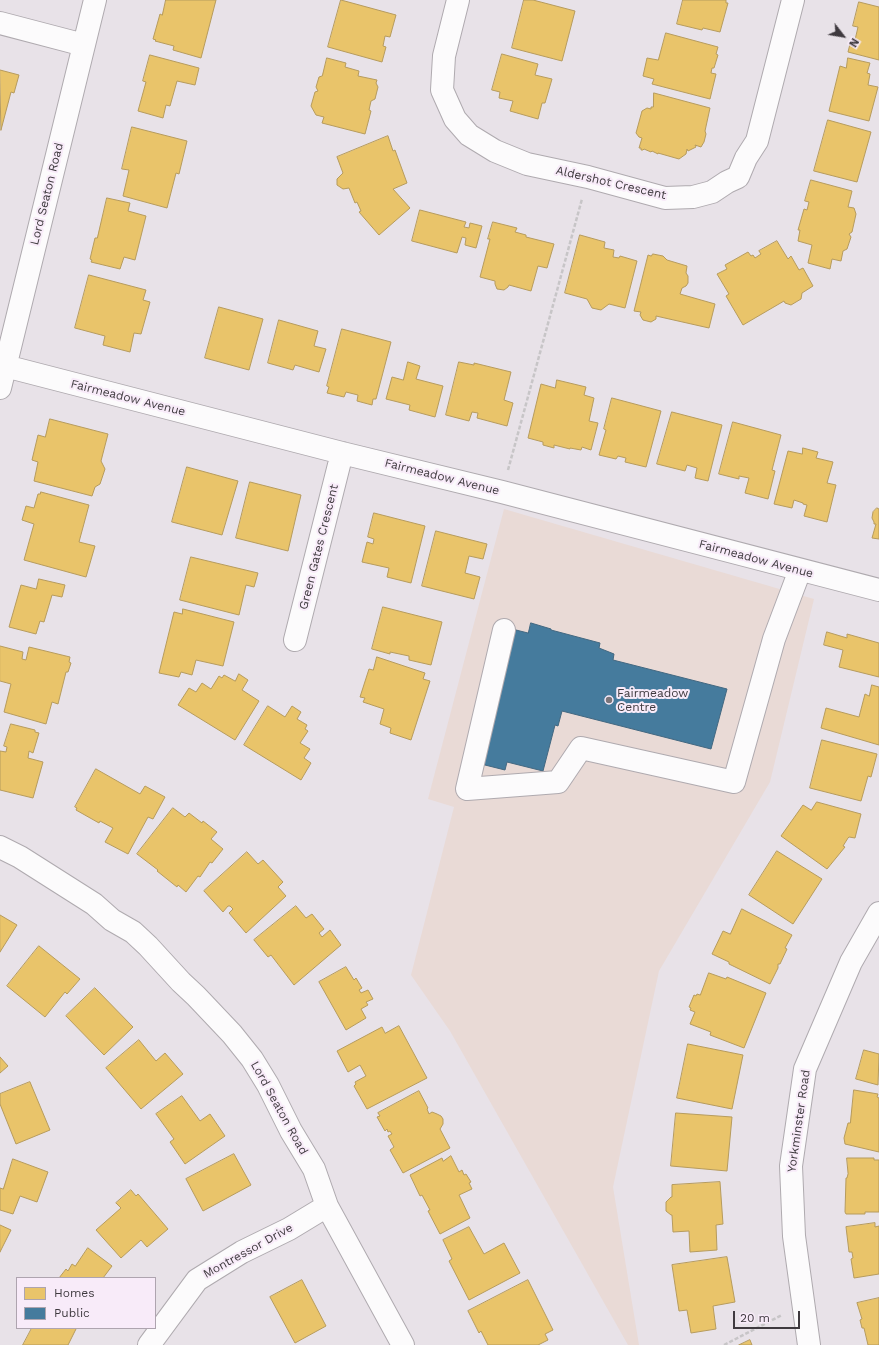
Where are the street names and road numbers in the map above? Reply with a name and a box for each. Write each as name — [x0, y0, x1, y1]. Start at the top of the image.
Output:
street label: Lord Seaton Road — [27, 141, 67, 247]
street label: Aldershot Crescent — [554, 163, 668, 203]
street label: Fairmeadow Avenue — [69, 377, 187, 419]
street label: Fairmeadow Avenue — [383, 456, 501, 498]
street label: Green Gates Crescent — [296, 483, 342, 611]
street label: Fairmeadow Avenue — [697, 537, 815, 581]
street label: Lord Seaton Road — [247, 1059, 311, 1157]
street label: Yorkminster Road — [785, 1069, 813, 1173]
street label: Montressor Drive — [201, 1220, 295, 1282]

